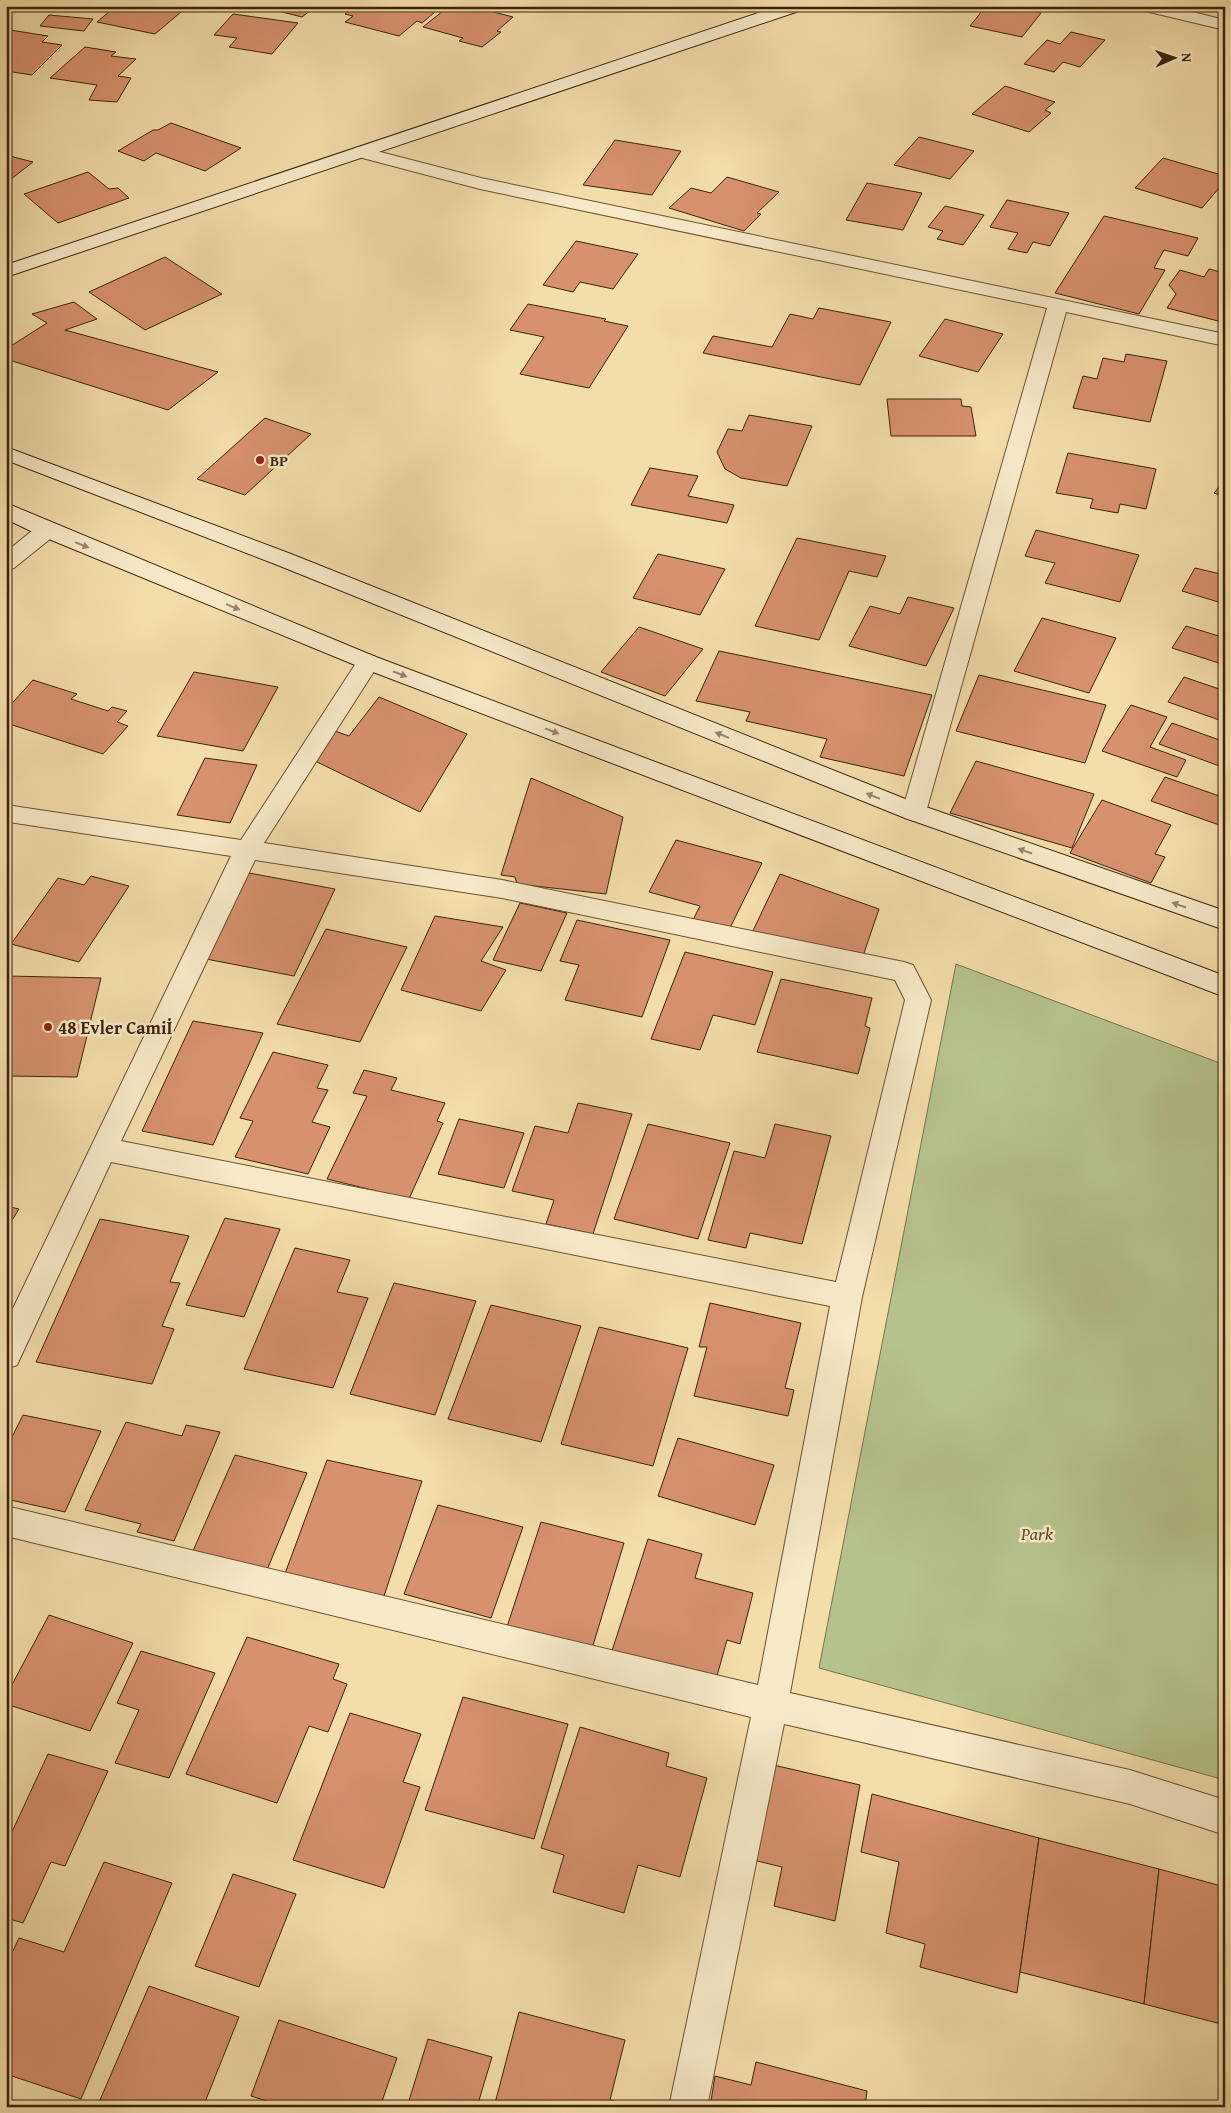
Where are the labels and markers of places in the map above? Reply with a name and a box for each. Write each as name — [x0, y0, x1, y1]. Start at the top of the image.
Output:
place label: BP — [270, 450, 288, 471]
marker: BP — [254, 454, 266, 466]
place label: 48 Evler Camiİ — [58, 1014, 173, 1041]
marker: 48 Evler Camiİ — [42, 1021, 54, 1033]

